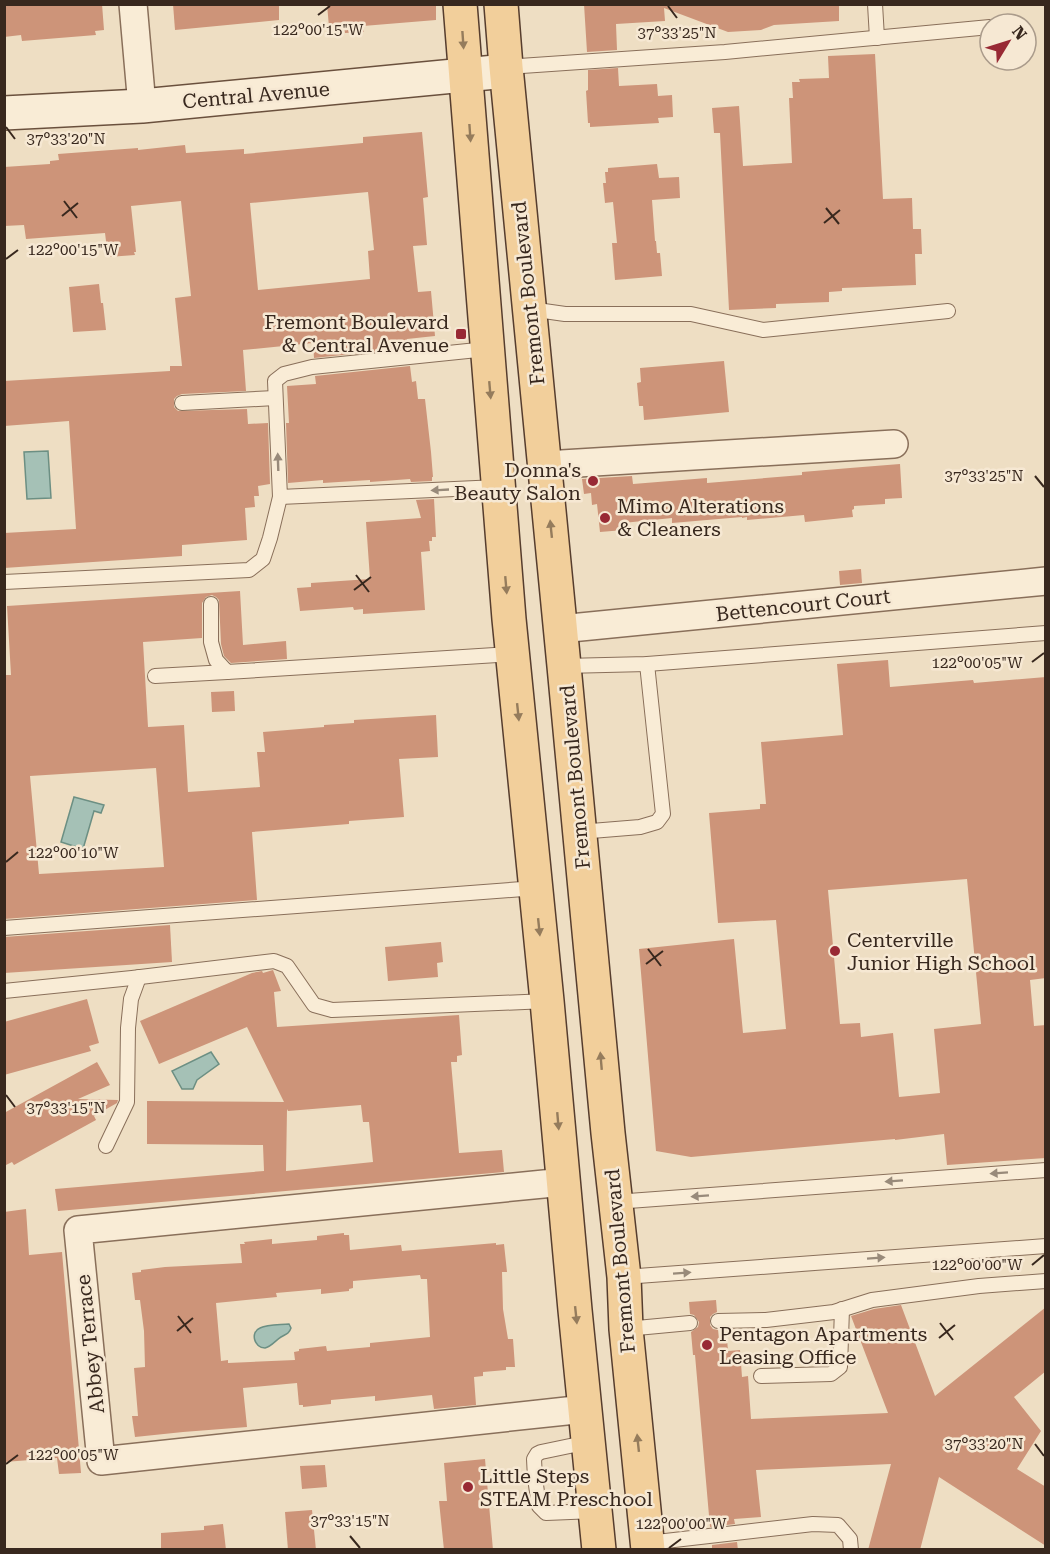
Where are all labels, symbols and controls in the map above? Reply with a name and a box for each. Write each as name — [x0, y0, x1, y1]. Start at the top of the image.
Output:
north arrow — [978, 12, 1038, 72]
text: 122°00'15"W — [273, 21, 364, 39]
text: N — [1008, 22, 1031, 44]
text: 37°33'25"N — [637, 24, 717, 42]
one-way arrow — [458, 30, 468, 49]
street label: Central Avenue — [181, 77, 331, 113]
one-way arrow — [465, 124, 475, 143]
text: 37°33'20"N — [26, 130, 106, 148]
street label: Fremont Boulevard — [506, 200, 550, 386]
text: 122°00'15"W — [28, 241, 119, 259]
place label: Fremont Boulevard & Central Avenue — [264, 310, 449, 357]
marker: Fremont Boulevard & Central Avenue — [454, 327, 468, 341]
one-way arrow — [485, 381, 495, 400]
one-way arrow — [274, 453, 283, 472]
place label: Donna's Beauty Salon — [454, 458, 581, 505]
text: 37°33'25"N — [944, 467, 1024, 485]
marker: Donna's Beauty Salon — [586, 474, 600, 488]
one-way arrow — [430, 485, 449, 494]
place label: Mimo Alterations & Cleaners — [617, 494, 784, 541]
marker: Mimo Alterations & Cleaners — [598, 511, 612, 525]
one-way arrow — [546, 519, 556, 538]
one-way arrow — [501, 575, 511, 594]
street label: Bettencourt Court — [715, 584, 892, 626]
text: 122°00'05"W — [932, 654, 1023, 672]
street label: Fremont Boulevard — [555, 684, 595, 870]
one-way arrow — [513, 703, 523, 722]
text: 122°00'10"W — [28, 844, 119, 862]
one-way arrow — [535, 918, 544, 937]
place label: Centerville Junior High School — [847, 928, 1035, 975]
marker: Centerville Junior High School — [828, 944, 842, 958]
one-way arrow — [596, 1051, 606, 1070]
text: 37°33'15"N — [26, 1099, 106, 1117]
one-way arrow — [553, 1112, 563, 1131]
street label: Fremont Boulevard — [600, 1168, 640, 1354]
one-way arrow — [990, 1168, 1009, 1178]
one-way arrow — [885, 1176, 904, 1186]
one-way arrow — [690, 1191, 709, 1201]
one-way arrow — [867, 1253, 886, 1262]
text: 122°00'00"W — [932, 1256, 1023, 1274]
one-way arrow — [673, 1268, 692, 1277]
street label: Abbey Terrace — [71, 1273, 109, 1415]
one-way arrow — [571, 1306, 581, 1325]
place label: Pentagon Apartments Leasing Office — [719, 1322, 927, 1369]
marker: Pentagon Apartments Leasing Office — [700, 1338, 714, 1352]
one-way arrow — [633, 1434, 643, 1453]
text: 37°33'20"N — [944, 1435, 1024, 1453]
text: 122°00'05"W — [28, 1446, 119, 1464]
place label: Little Steps STEAM Preschool — [480, 1464, 653, 1511]
marker: Little Steps STEAM Preschool — [461, 1480, 475, 1494]
text: 37°33'15"N — [310, 1512, 390, 1530]
text: 122°00'00"W — [636, 1515, 727, 1533]

